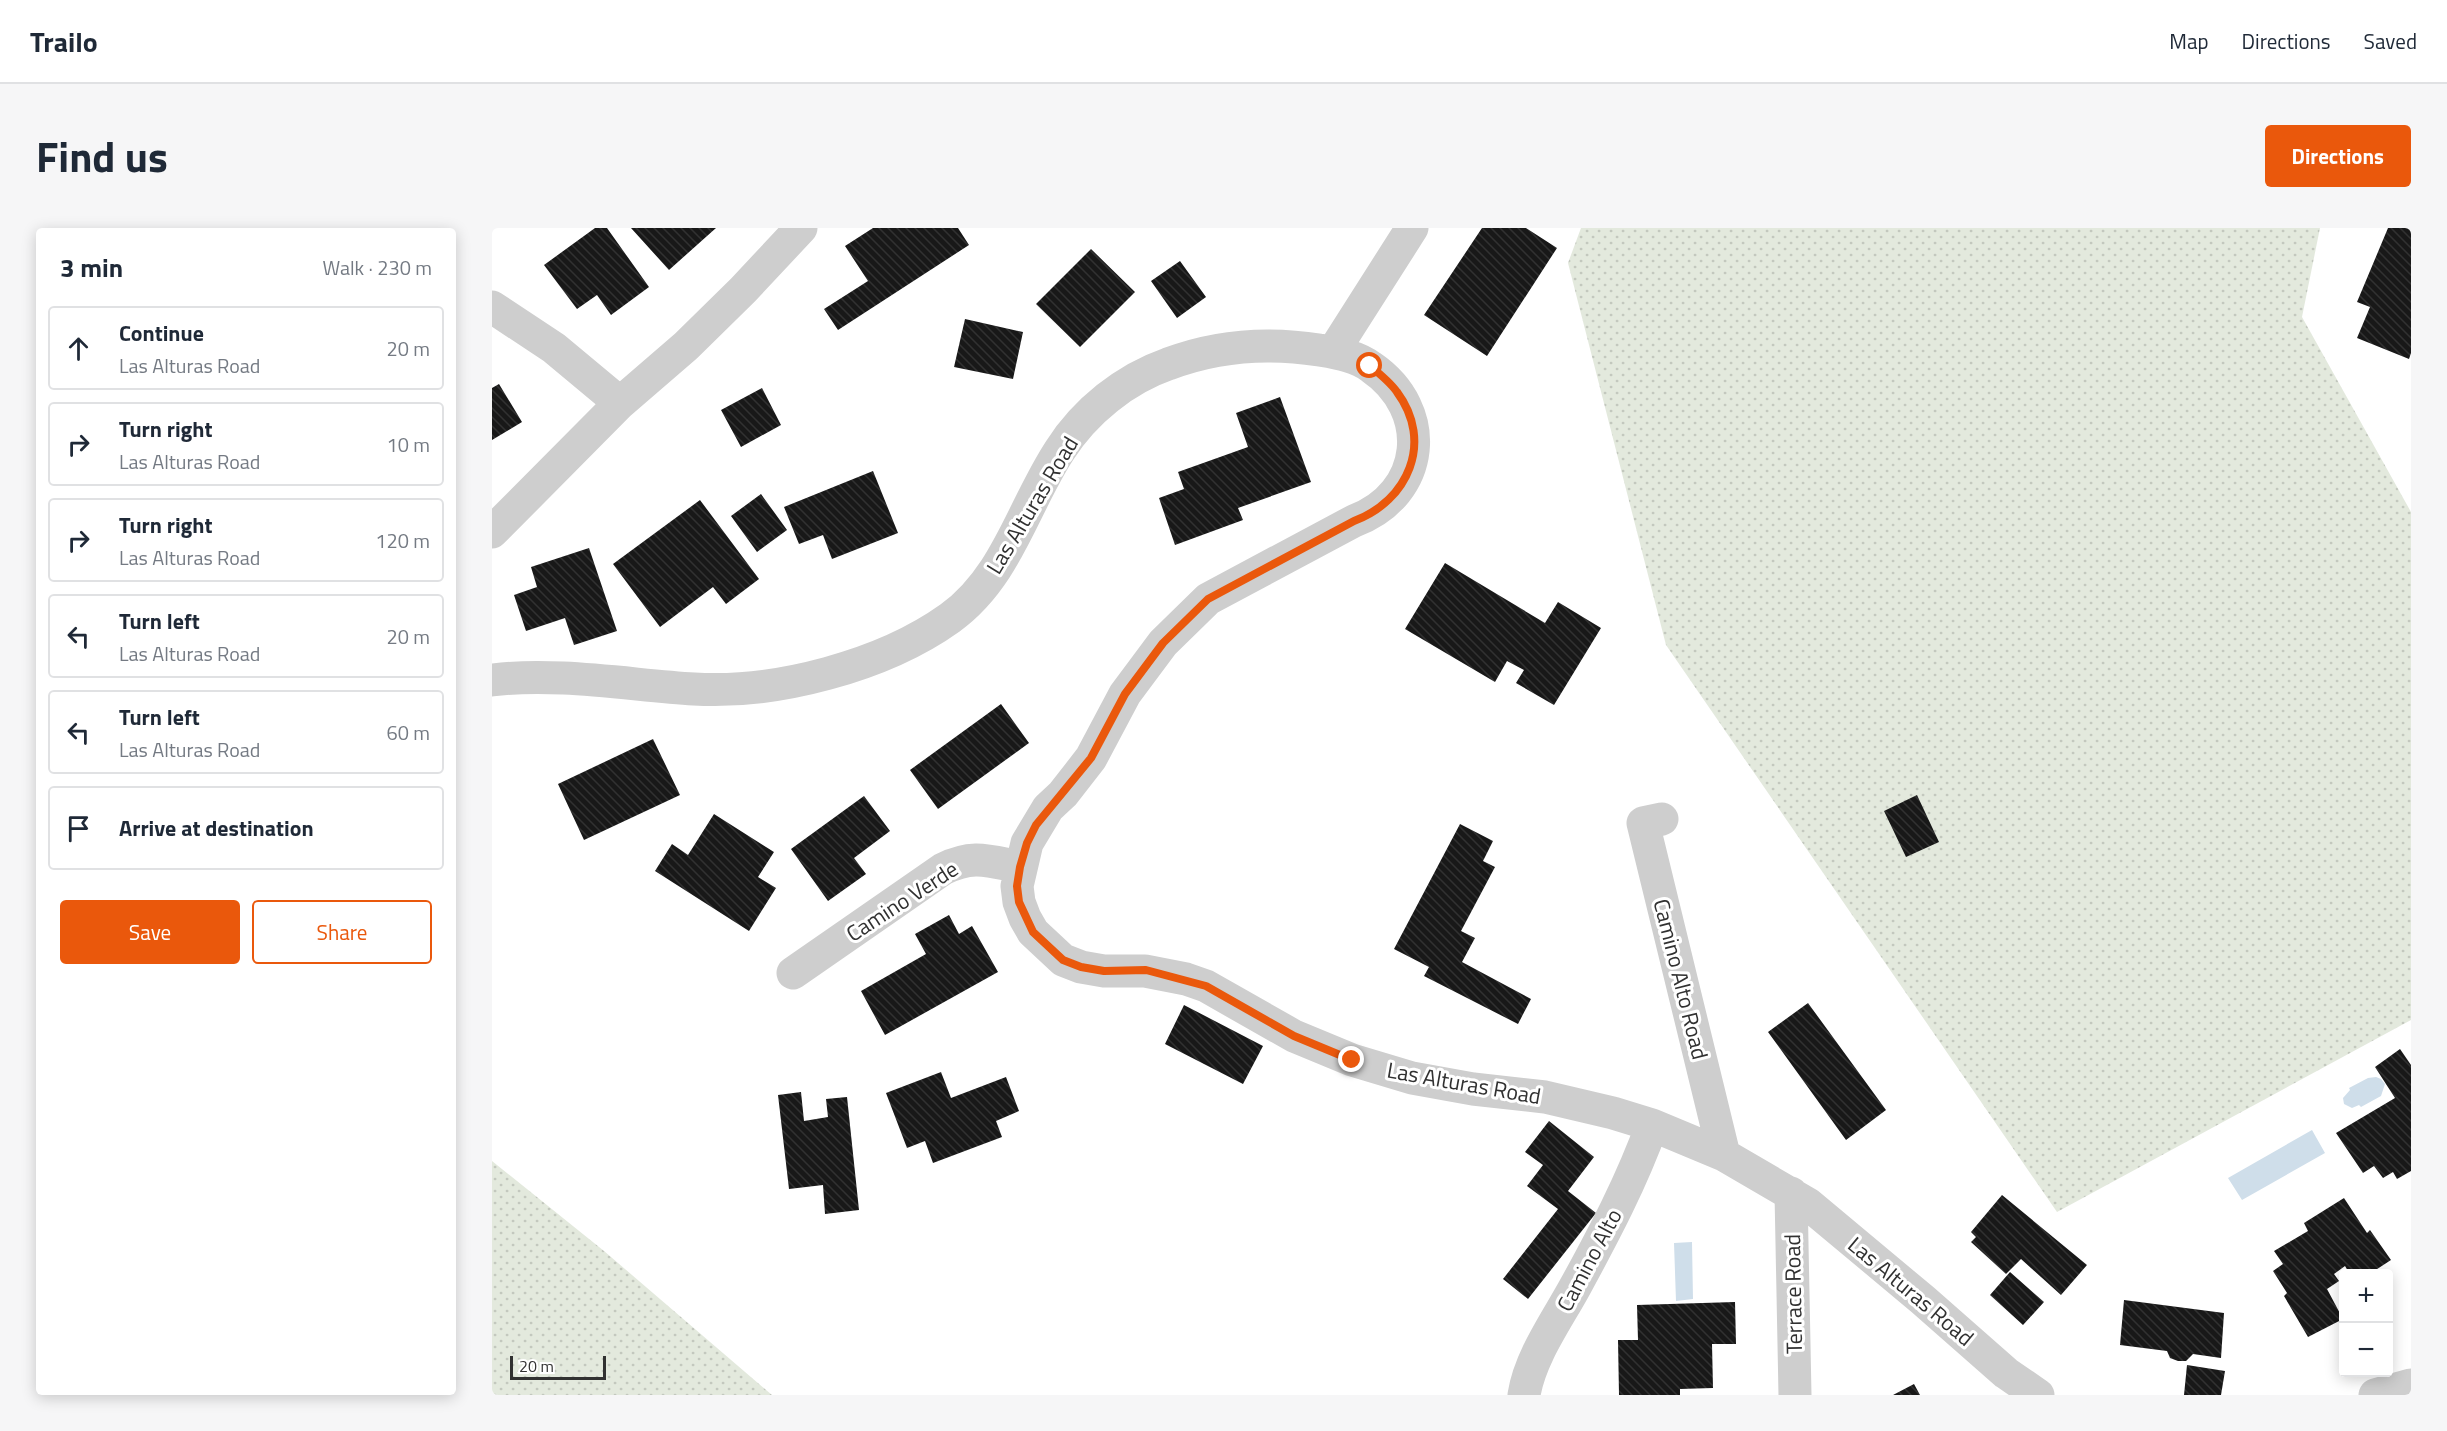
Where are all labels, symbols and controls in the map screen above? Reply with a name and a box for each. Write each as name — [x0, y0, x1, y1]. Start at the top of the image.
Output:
text: Trailo — [30, 20, 98, 63]
text: Map — [2169, 25, 2209, 57]
text: Directions — [2242, 25, 2331, 57]
text: Saved — [2364, 25, 2417, 57]
text: Find us — [36, 124, 168, 188]
button: Directions — [2265, 125, 2411, 187]
text: 3 min — [60, 248, 123, 287]
text: Walk · 230 m — [323, 252, 432, 283]
text: Continue — [119, 316, 204, 350]
icon: ahead — [62, 332, 95, 365]
text: 20 m — [386, 333, 430, 364]
text: Las Alturas Road — [119, 350, 260, 381]
route start — [1356, 352, 1382, 378]
text: Turn right — [119, 412, 213, 446]
icon: right — [62, 428, 95, 461]
text: 10 m — [386, 429, 430, 460]
street label: Las Alturas Road — [977, 430, 1087, 580]
text: Las Alturas Road — [119, 446, 260, 477]
text: Turn right — [119, 508, 213, 542]
icon: right — [62, 524, 95, 557]
text: 120 m — [375, 525, 430, 556]
text: Las Alturas Road — [119, 542, 260, 573]
text: Turn left — [119, 604, 200, 638]
icon: left — [62, 620, 95, 653]
text: 20 m — [386, 621, 430, 652]
text: Las Alturas Road — [119, 638, 260, 669]
text: Turn left — [119, 700, 200, 734]
icon: left — [62, 716, 95, 749]
text: 60 m — [386, 717, 430, 748]
text: Las Alturas Road — [119, 734, 260, 765]
text: Arrive at destination — [119, 811, 314, 845]
icon: arrive — [62, 812, 95, 845]
street label: Camino Verde — [839, 852, 965, 950]
street label: Camino Alto Road — [1645, 895, 1717, 1063]
button: Save — [60, 900, 240, 964]
button: Share — [252, 900, 432, 964]
route end — [1338, 1046, 1364, 1072]
street label: Las Alturas Road — [1384, 1053, 1544, 1113]
street label: Camino Alto — [1548, 1203, 1630, 1317]
street label: Las Alturas Road — [1840, 1228, 1982, 1354]
street label: Terrace Road — [1775, 1234, 1811, 1354]
map controls — [2339, 1269, 2393, 1377]
button: + — [2339, 1269, 2393, 1323]
button: − — [2339, 1323, 2393, 1377]
scale bar — [510, 1353, 606, 1380]
text: 20 m — [519, 1354, 554, 1378]

